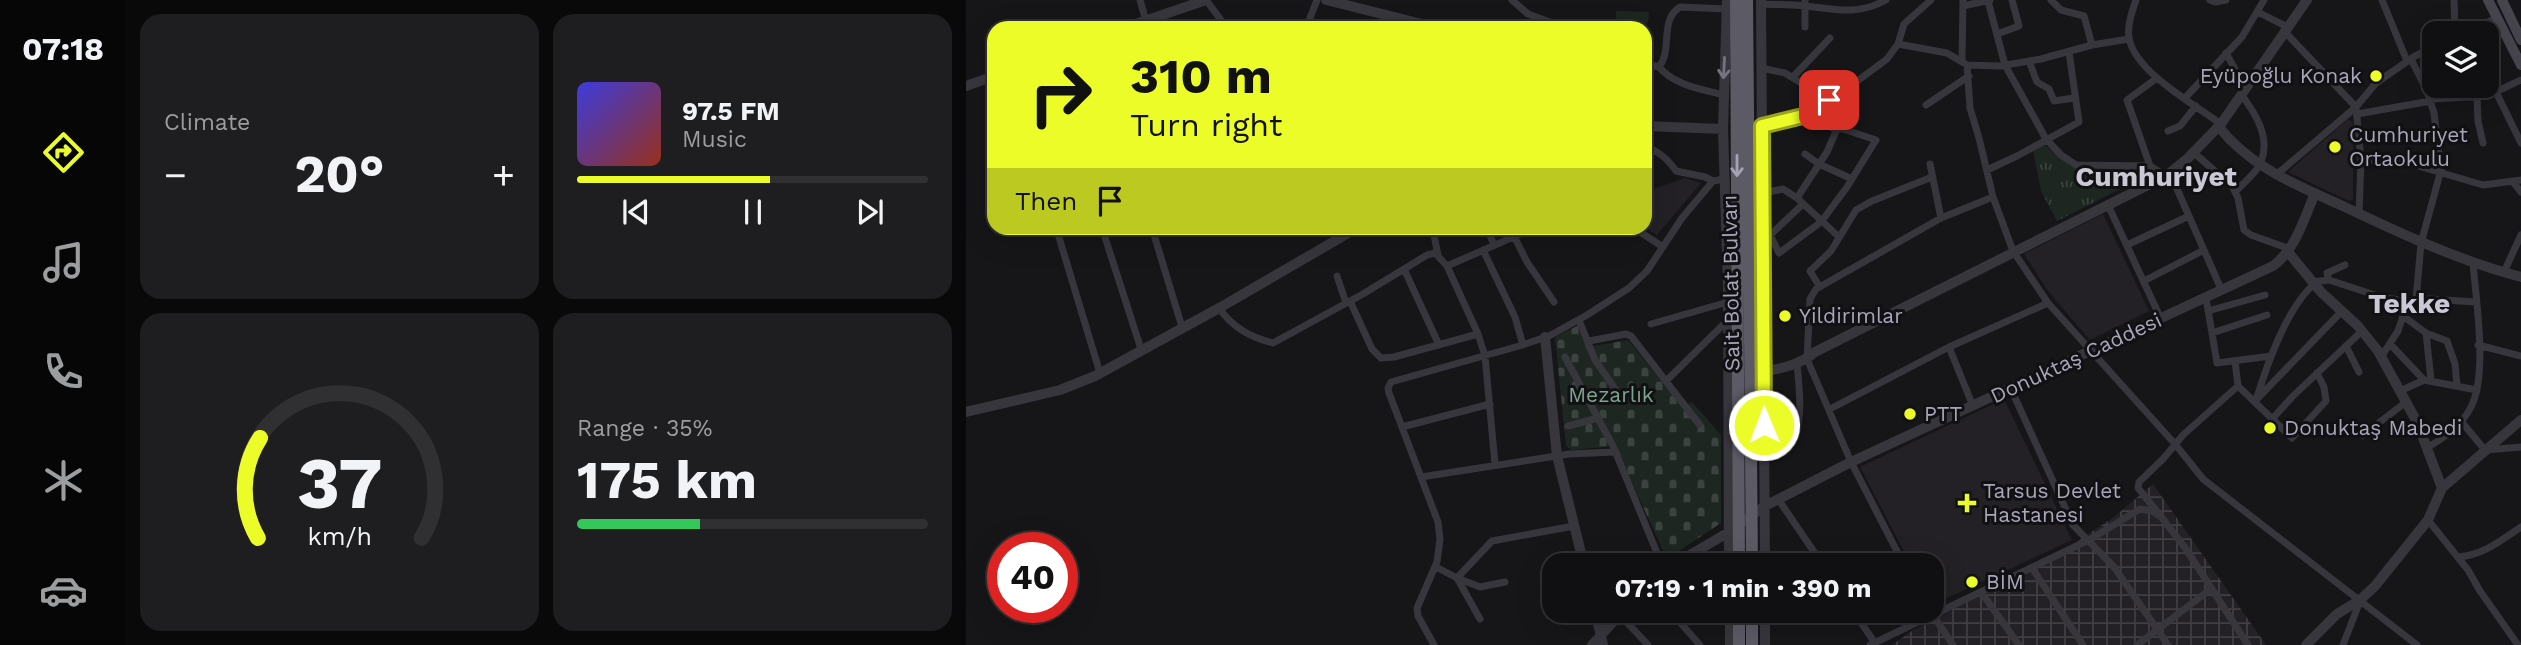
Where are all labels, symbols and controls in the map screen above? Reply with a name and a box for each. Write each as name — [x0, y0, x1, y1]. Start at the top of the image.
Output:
map controls — [2422, 21, 2499, 98]
button: layers — [2422, 21, 2499, 98]
text: 07:18 — [22, 30, 104, 68]
text: 310 m — [1130, 47, 1272, 105]
icon: right — [1015, 49, 1106, 140]
one-way arrow — [1718, 56, 1731, 79]
place label: Eyüpoğlu Konak — [2200, 63, 2362, 88]
marker: Eyüpoğlu Konak — [2368, 68, 2384, 84]
pin — [1799, 70, 1859, 130]
icon: arrive — [1810, 81, 1848, 119]
text: 97.5 FM — [682, 96, 780, 126]
text: Turn right — [1130, 106, 1282, 144]
text: Climate — [164, 109, 250, 136]
place label: Cumhuriyet Ortaokulu — [2349, 122, 2468, 171]
text: Music — [682, 126, 747, 153]
icon: directions — [39, 128, 88, 177]
marker: Cumhuriyet Ortaokulu — [2327, 139, 2343, 155]
text: 20° — [294, 144, 385, 205]
text: − — [164, 153, 187, 197]
text: + — [492, 153, 515, 197]
one-way arrow — [1730, 154, 1743, 177]
district label: Cumhuriyet — [2075, 160, 2237, 193]
icon: arrive — [1091, 182, 1129, 220]
text: Then — [1015, 186, 1077, 216]
icon: previous — [617, 193, 655, 231]
icon: pause — [734, 193, 772, 231]
icon: next — [851, 193, 889, 231]
street label: Sait Bolat Bulvarı — [1716, 195, 1745, 371]
icon: music — [39, 238, 88, 287]
district label: Tekke — [2368, 287, 2450, 320]
place label: Yildirimlar — [1799, 303, 1903, 328]
street label: Donuktaş Caddesi — [1986, 307, 2165, 408]
marker: Yildirimlar — [1777, 308, 1793, 324]
icon: phone — [39, 347, 88, 396]
park label: Mezarlık — [1568, 382, 1654, 407]
position arrow — [1727, 388, 1801, 462]
place label: PTT — [1924, 401, 1962, 426]
marker: PTT — [1902, 406, 1918, 422]
text: Range · 35% — [577, 415, 712, 442]
place label: Donuktaş Mabedi — [2284, 415, 2462, 440]
marker: Donuktaş Mabedi — [2262, 420, 2278, 436]
text: 37 — [297, 440, 382, 526]
text: 175 km — [577, 450, 757, 511]
icon: climate — [39, 456, 88, 505]
place label: Tarsus Devlet Hastanesi — [1983, 478, 2121, 527]
marker: Tarsus Devlet Hastanesi — [1957, 493, 1977, 513]
text: km/h — [307, 522, 372, 551]
speed limit sign: 40 — [987, 532, 1078, 623]
icon: car — [39, 566, 88, 615]
place label: BİM — [1986, 569, 2024, 594]
text: 07:19 · 1 min · 390 m — [1614, 573, 1872, 603]
marker: BİM — [1964, 574, 1980, 590]

